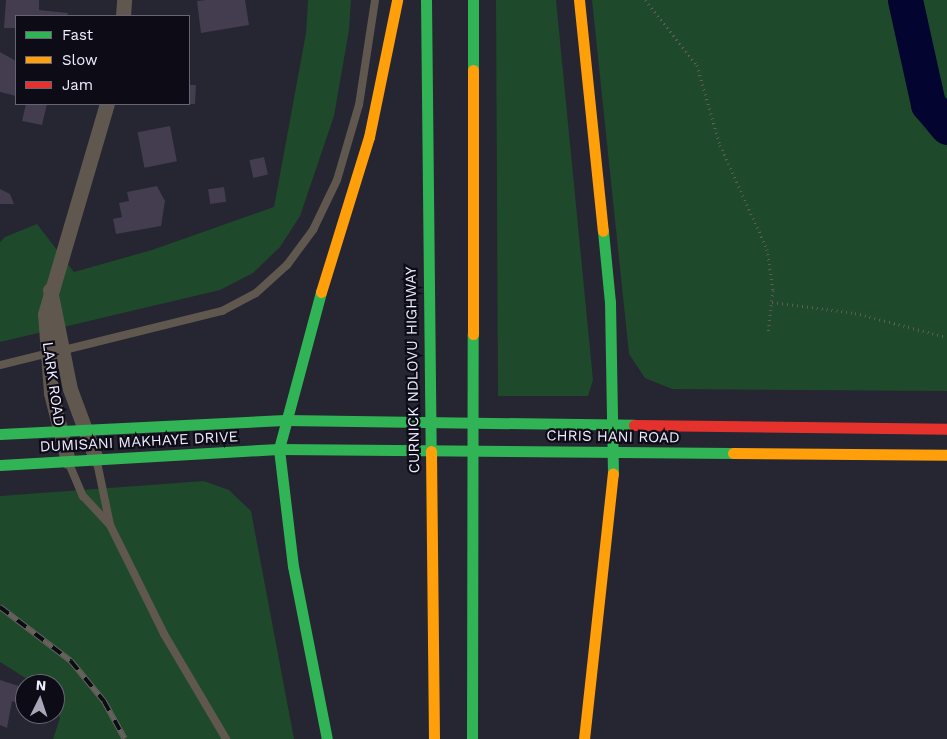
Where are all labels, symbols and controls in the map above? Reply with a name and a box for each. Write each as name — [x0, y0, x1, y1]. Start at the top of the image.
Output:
legend — [15, 15, 190, 105]
text: Fast — [62, 26, 93, 44]
text: Slow — [62, 51, 98, 69]
text: Jam — [62, 76, 93, 94]
street label: CURNICK NDLOVU HIGHWAY — [402, 266, 424, 474]
street label: LARK ROAD — [38, 341, 68, 427]
street label: CHRIS HANI ROAD — [546, 427, 680, 447]
street label: DUMISANI MAKHAYE DRIVE — [39, 428, 239, 456]
north arrow — [15, 674, 65, 724]
text: N — [35, 677, 47, 693]

